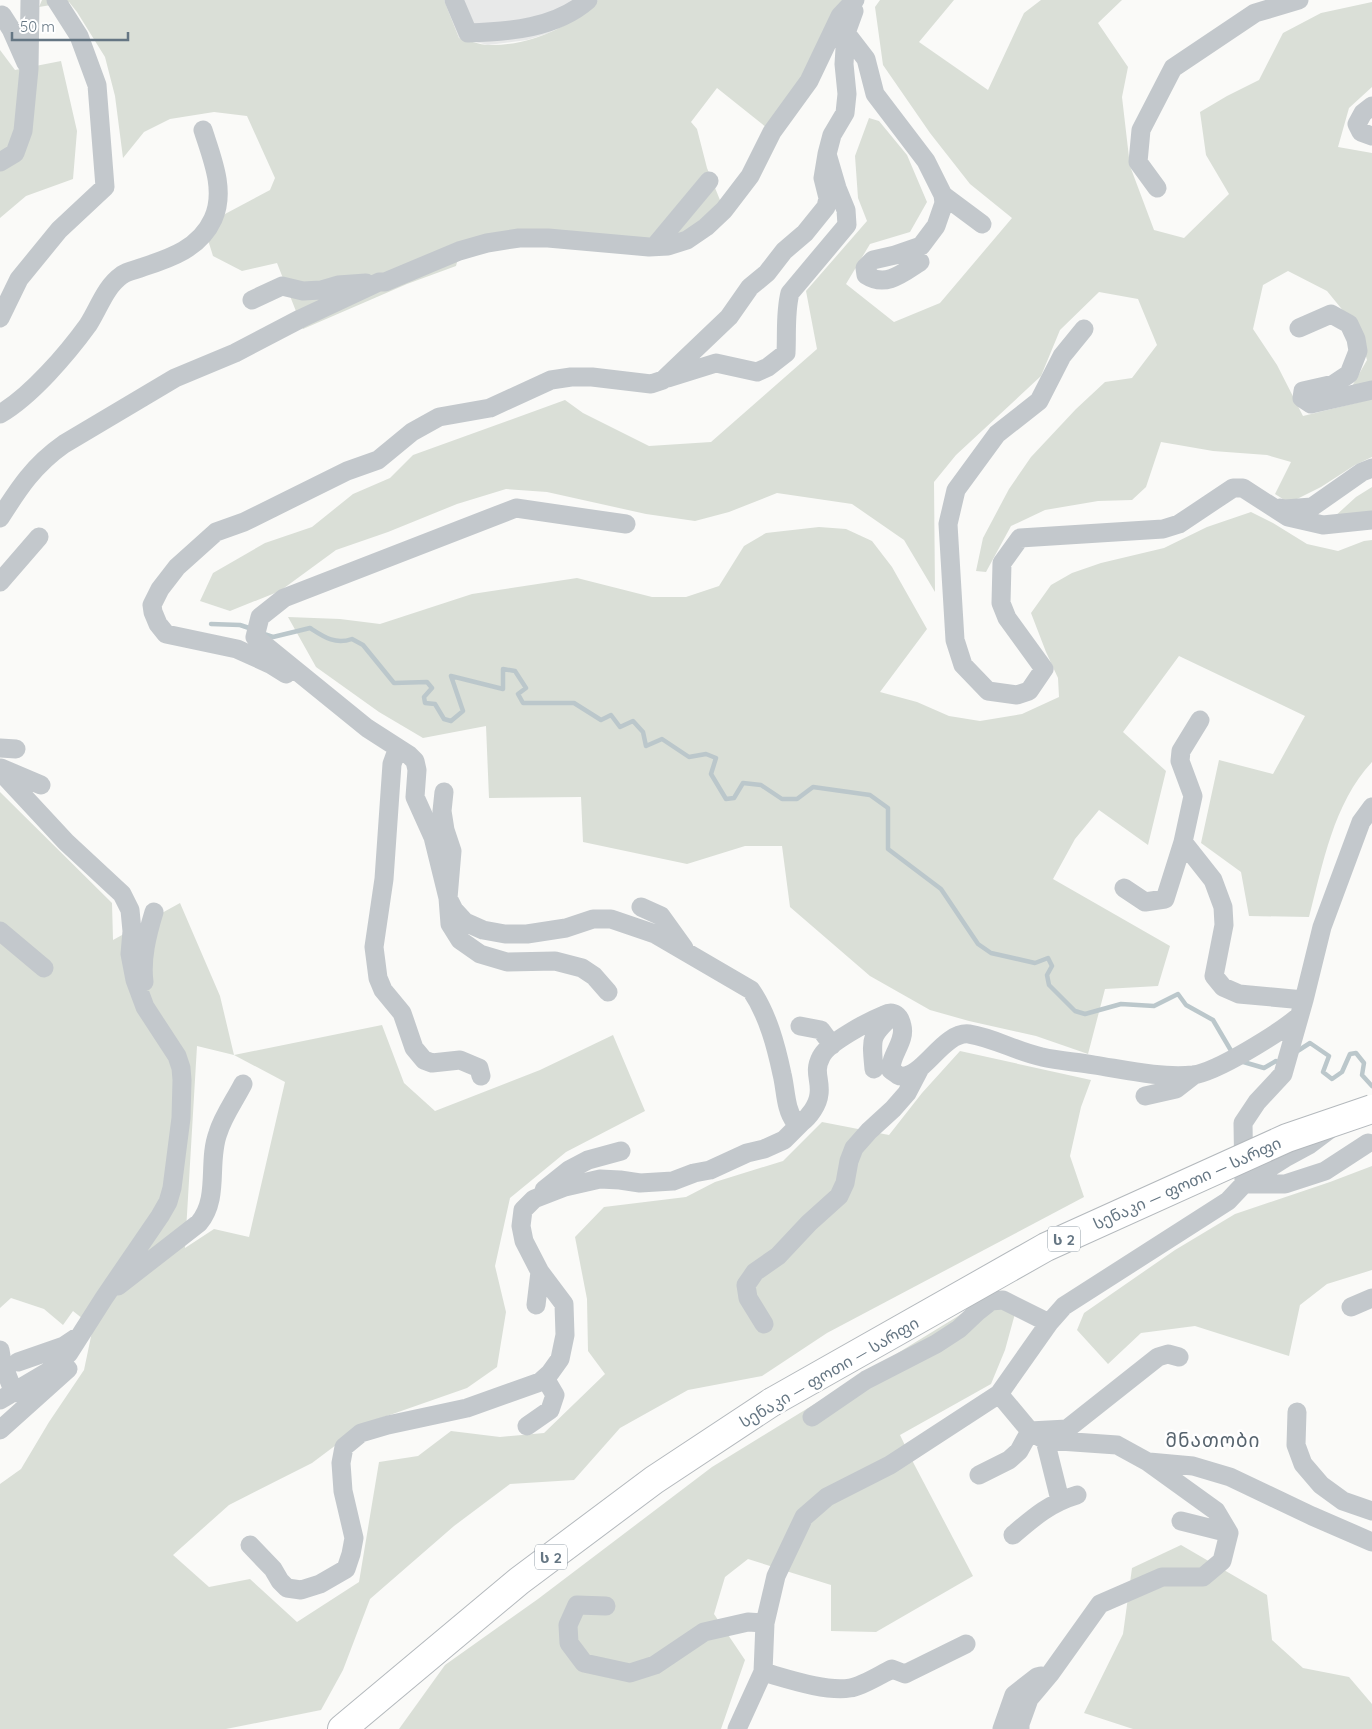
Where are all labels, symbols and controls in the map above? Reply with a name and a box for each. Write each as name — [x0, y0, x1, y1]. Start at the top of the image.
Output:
scale bar — [12, 10, 129, 42]
text: 50 m — [20, 17, 55, 36]
street label: სენაკი — ფოთი — სარფი — [1090, 1132, 1284, 1234]
road number: ს 2 — [1048, 1226, 1080, 1252]
street label: სენაკი — ფოთი — სარფი — [736, 1312, 922, 1432]
district label: მნათობი — [1166, 1428, 1260, 1452]
road number: ს 2 — [535, 1544, 567, 1570]

